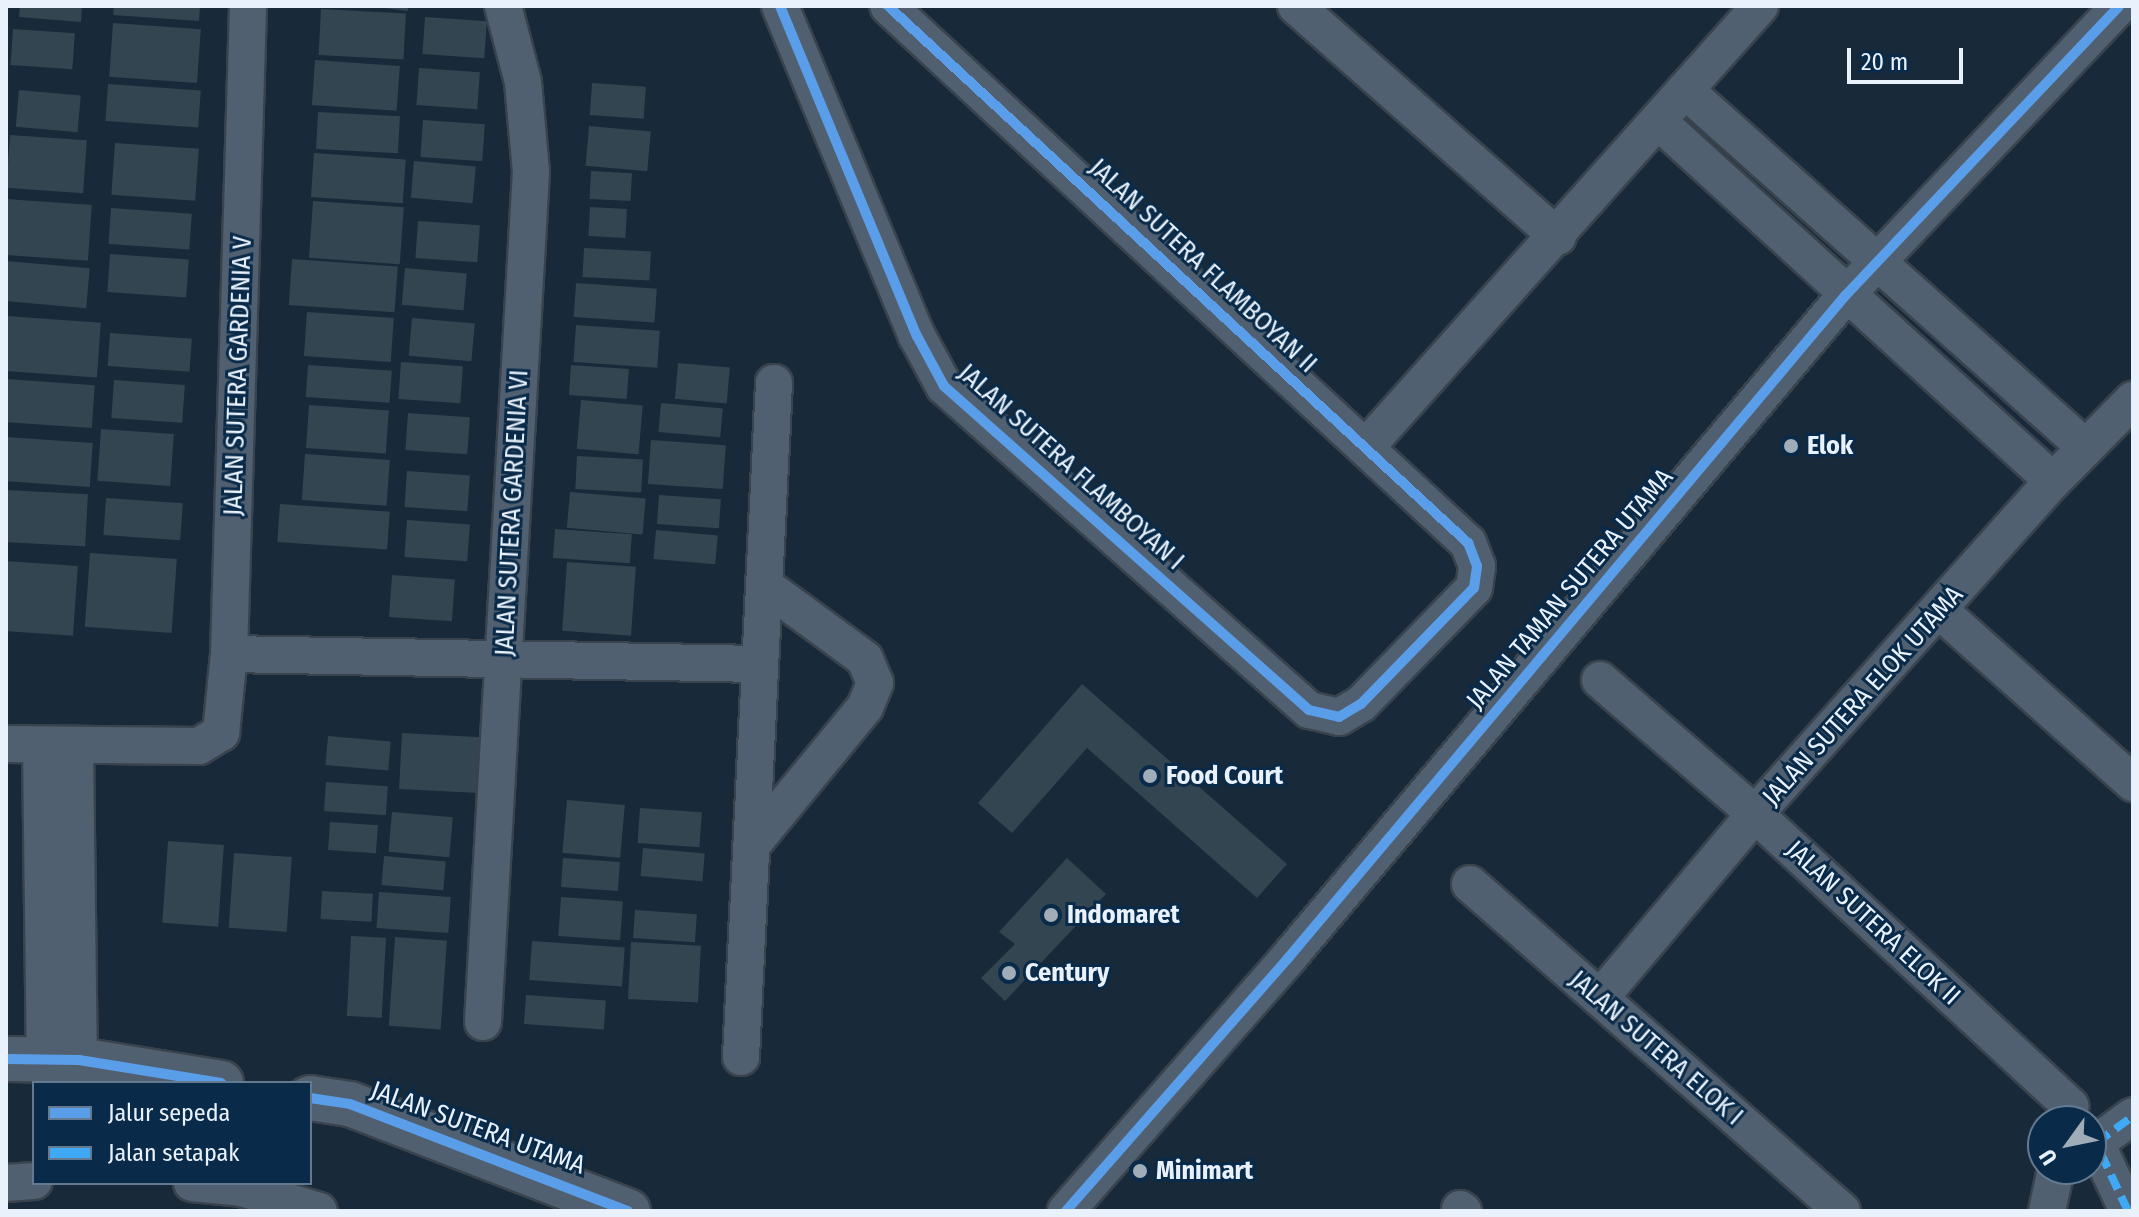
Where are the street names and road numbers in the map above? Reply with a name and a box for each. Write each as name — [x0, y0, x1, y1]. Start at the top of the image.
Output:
street label: JALAN SUTERA FLAMBOYAN II — [1083, 152, 1323, 380]
street label: JALAN SUTERA GARDENIA V — [218, 236, 258, 516]
street label: JALAN SUTERA FLAMBOYAN I — [952, 357, 1190, 577]
street label: JALAN SUTERA GARDENIA VI — [489, 369, 535, 657]
street label: JALAN TAMAN SUTERA UTAMA — [1460, 462, 1680, 716]
street label: JALAN SUTERA ELOK UTAMA — [1756, 580, 1970, 812]
street label: JALAN SUTERA ELOK II — [1780, 834, 1966, 1012]
street label: JALAN SUTERA ELOK I — [1563, 964, 1749, 1132]
street label: JALAN SUTERA UTAMA — [366, 1075, 590, 1181]

